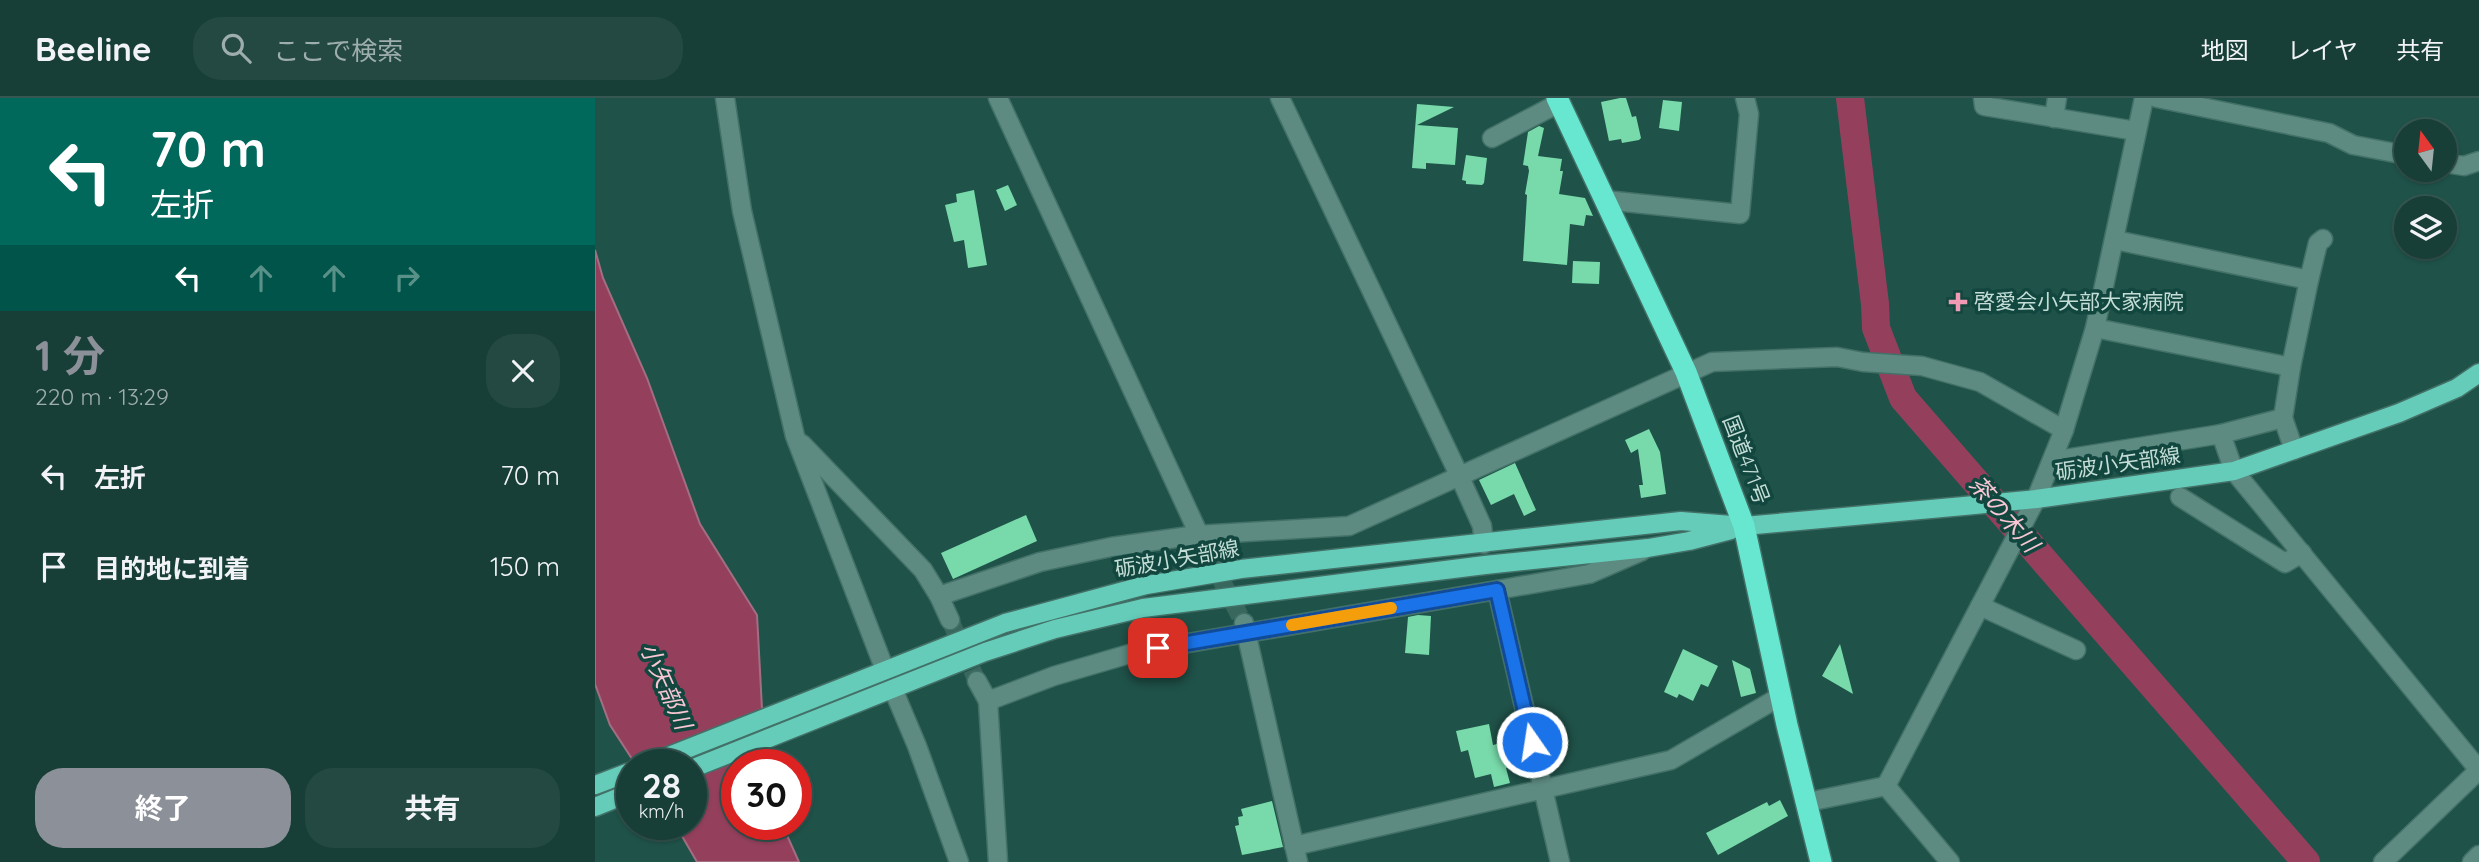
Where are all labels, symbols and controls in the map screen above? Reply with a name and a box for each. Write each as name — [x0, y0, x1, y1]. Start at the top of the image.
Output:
search box — [193, 17, 683, 80]
text: Beeline — [35, 28, 151, 69]
icon: search — [217, 29, 255, 67]
text: ここで検索 — [273, 34, 403, 67]
text: 地図 — [2201, 35, 2249, 65]
text: レイヤ — [2287, 35, 2358, 65]
text: 共有 — [2396, 35, 2444, 65]
text: 70 m — [150, 118, 266, 179]
north arrow — [2394, 119, 2457, 182]
map controls — [2394, 119, 2457, 259]
icon: left — [35, 126, 126, 217]
text: 左折 — [150, 184, 214, 224]
button: layers — [2394, 196, 2457, 259]
icon: left — [169, 259, 207, 297]
icon: ahead — [242, 259, 280, 297]
icon: ahead — [315, 259, 353, 297]
icon: right — [388, 259, 426, 297]
place label: 啓愛会小矢部大家病院 — [1974, 288, 2184, 314]
marker: 啓愛会小矢部大家病院 — [1948, 292, 1968, 312]
text: 1 分 — [35, 329, 105, 382]
button: close — [486, 334, 560, 408]
text: 220 m · 13:29 — [35, 382, 169, 411]
street label: 国道471号 — [1718, 412, 1776, 508]
street label: 砺波小矢部線 — [2054, 441, 2182, 485]
icon: left — [35, 457, 73, 495]
text: 70 m — [500, 459, 560, 492]
text: 左折 — [94, 461, 146, 494]
water label: 茶の木川 — [1963, 469, 2047, 560]
street label: 砺波小矢部線 — [1113, 534, 1241, 582]
icon: arrive — [35, 548, 73, 586]
text: 150 m — [490, 550, 560, 583]
text: 目的地に到着 — [94, 552, 250, 585]
pin — [1128, 618, 1188, 678]
icon: arrive — [1139, 629, 1177, 667]
water label: 小矢部川 — [635, 638, 700, 736]
position arrow — [1495, 705, 1569, 779]
speed limit sign: 30 — [721, 749, 812, 840]
text: 28 — [642, 763, 681, 807]
button: 終了 — [35, 768, 291, 848]
button: 共有 — [305, 768, 560, 848]
text: km/h — [639, 800, 684, 823]

